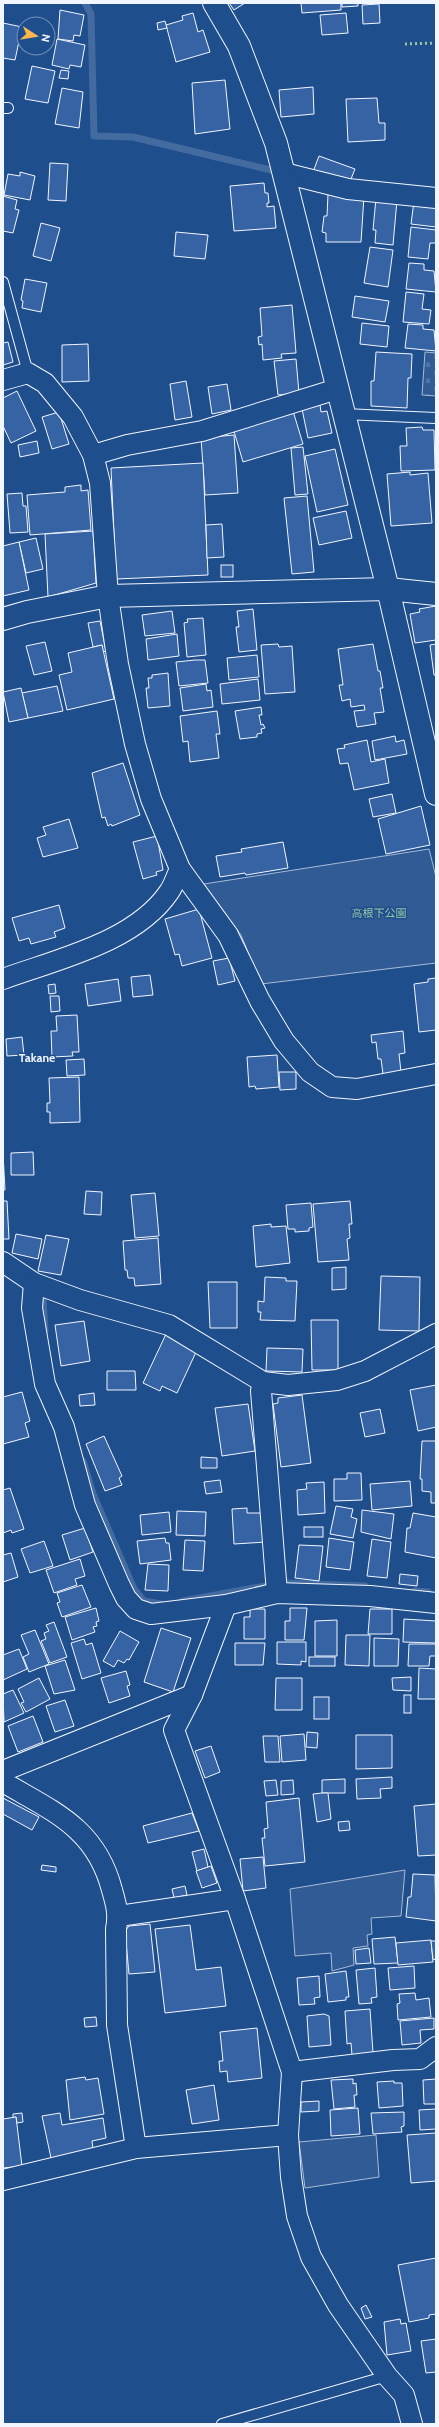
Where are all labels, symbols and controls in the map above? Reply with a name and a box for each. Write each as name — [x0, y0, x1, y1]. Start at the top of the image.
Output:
north arrow — [16, 16, 56, 56]
text: N — [38, 33, 53, 43]
park label: 高根下公園 — [352, 906, 407, 920]
district label: Takane — [19, 1050, 55, 1065]

